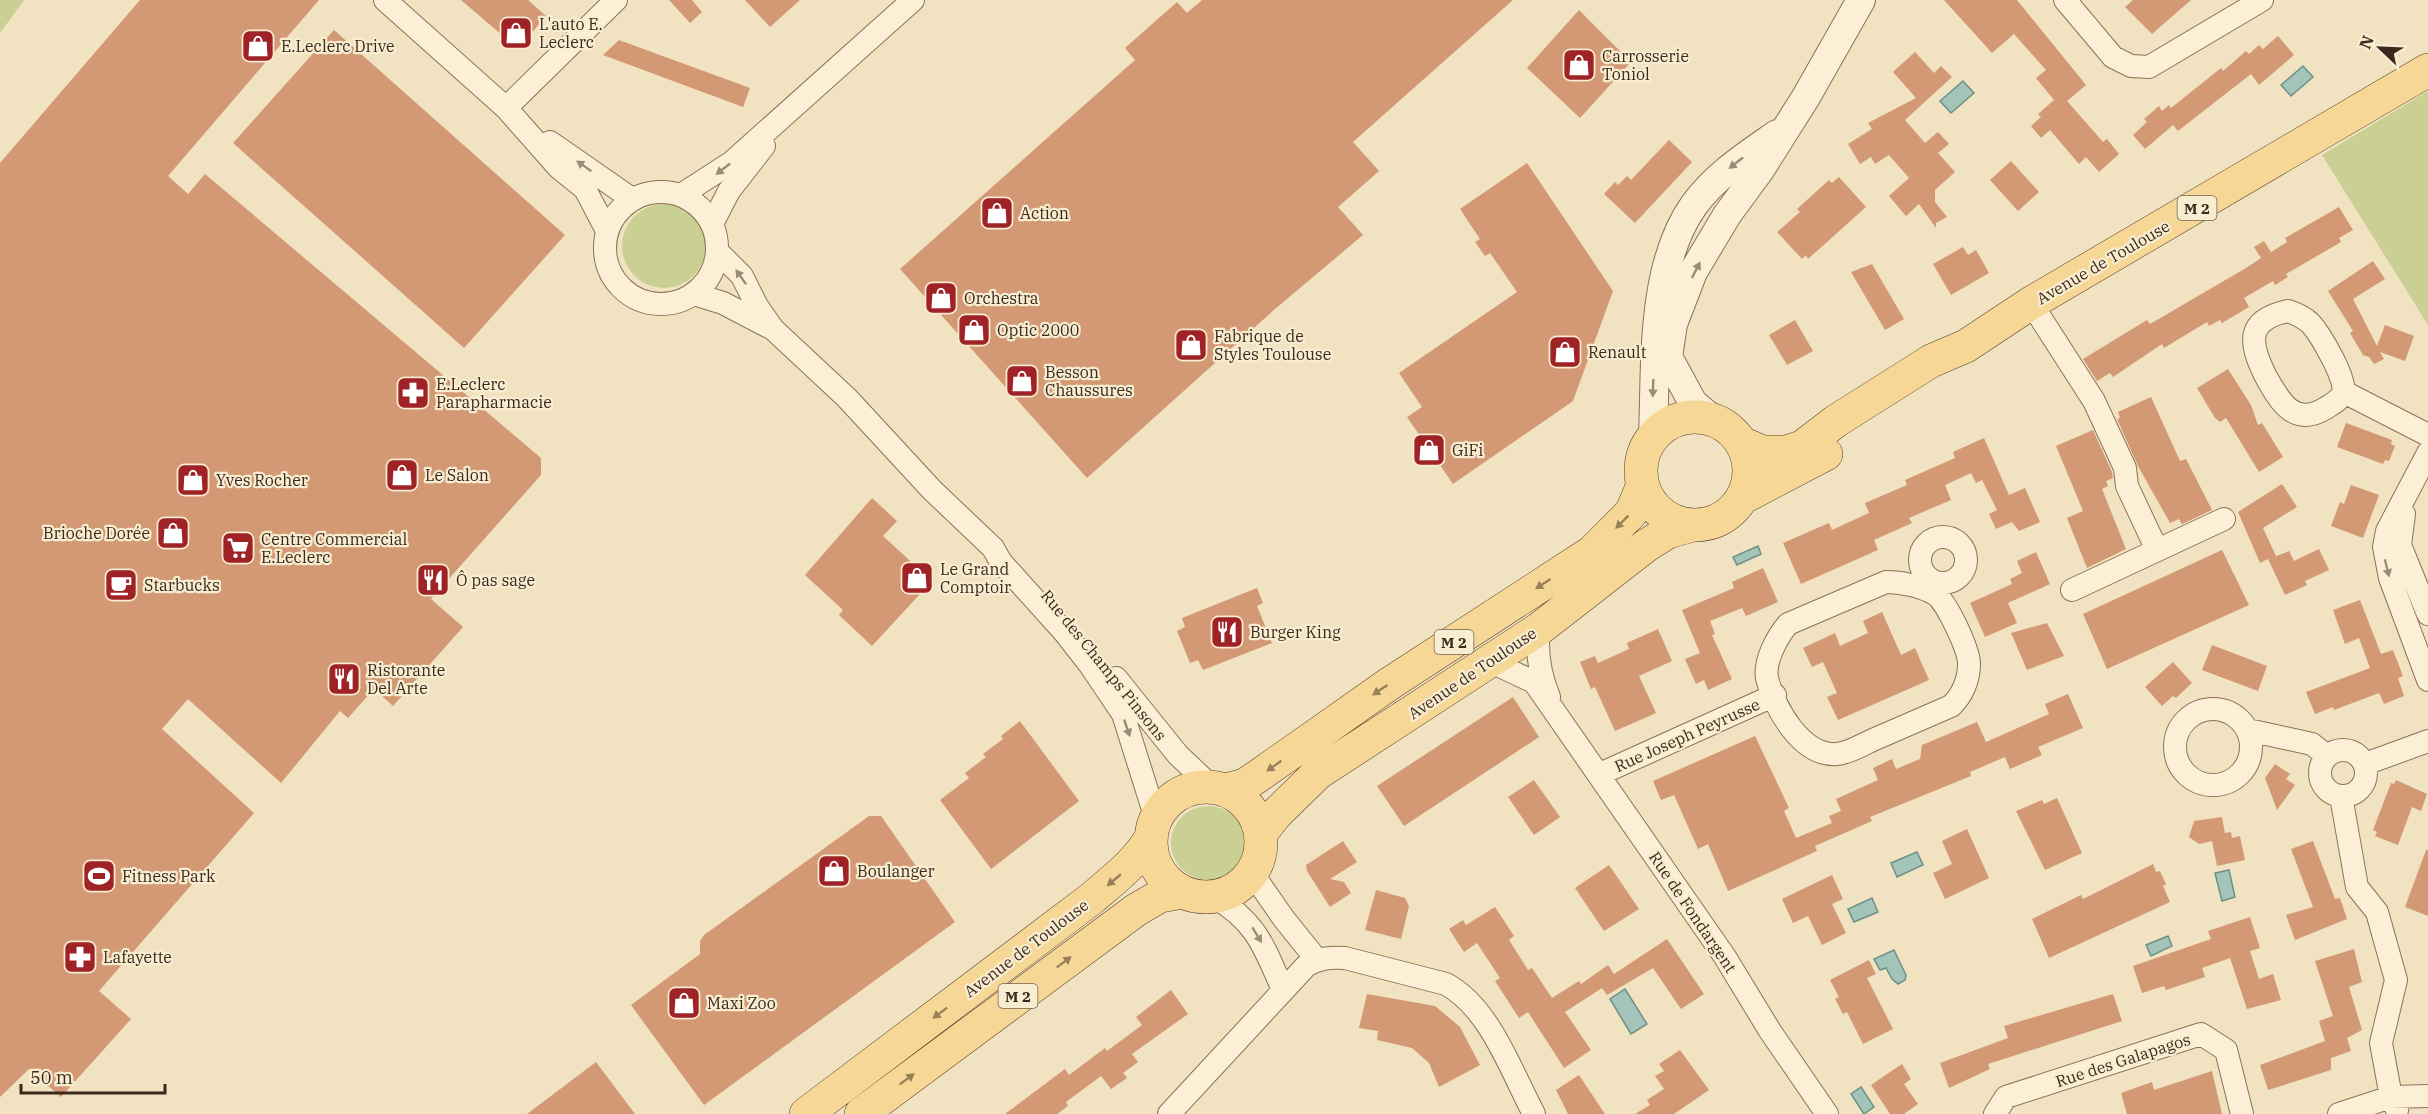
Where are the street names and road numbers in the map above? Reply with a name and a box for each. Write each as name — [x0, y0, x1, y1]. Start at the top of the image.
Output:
road number: M 2 — [2178, 196, 2216, 220]
street label: Avenue de Toulouse — [2033, 216, 2173, 308]
street label: Rue des Champs Pinsons — [1037, 585, 1171, 745]
street label: Avenue de Toulouse — [1404, 623, 1540, 723]
road number: M 2 — [1434, 630, 1474, 654]
street label: Rue Joseph Peyrusse — [1611, 694, 1763, 776]
street label: Rue de Fondargent — [1645, 847, 1741, 977]
street label: Avenue de Toulouse — [960, 895, 1092, 1001]
road number: M 2 — [998, 984, 1038, 1008]
street label: Rue des Galapagos — [2053, 1029, 2193, 1091]

